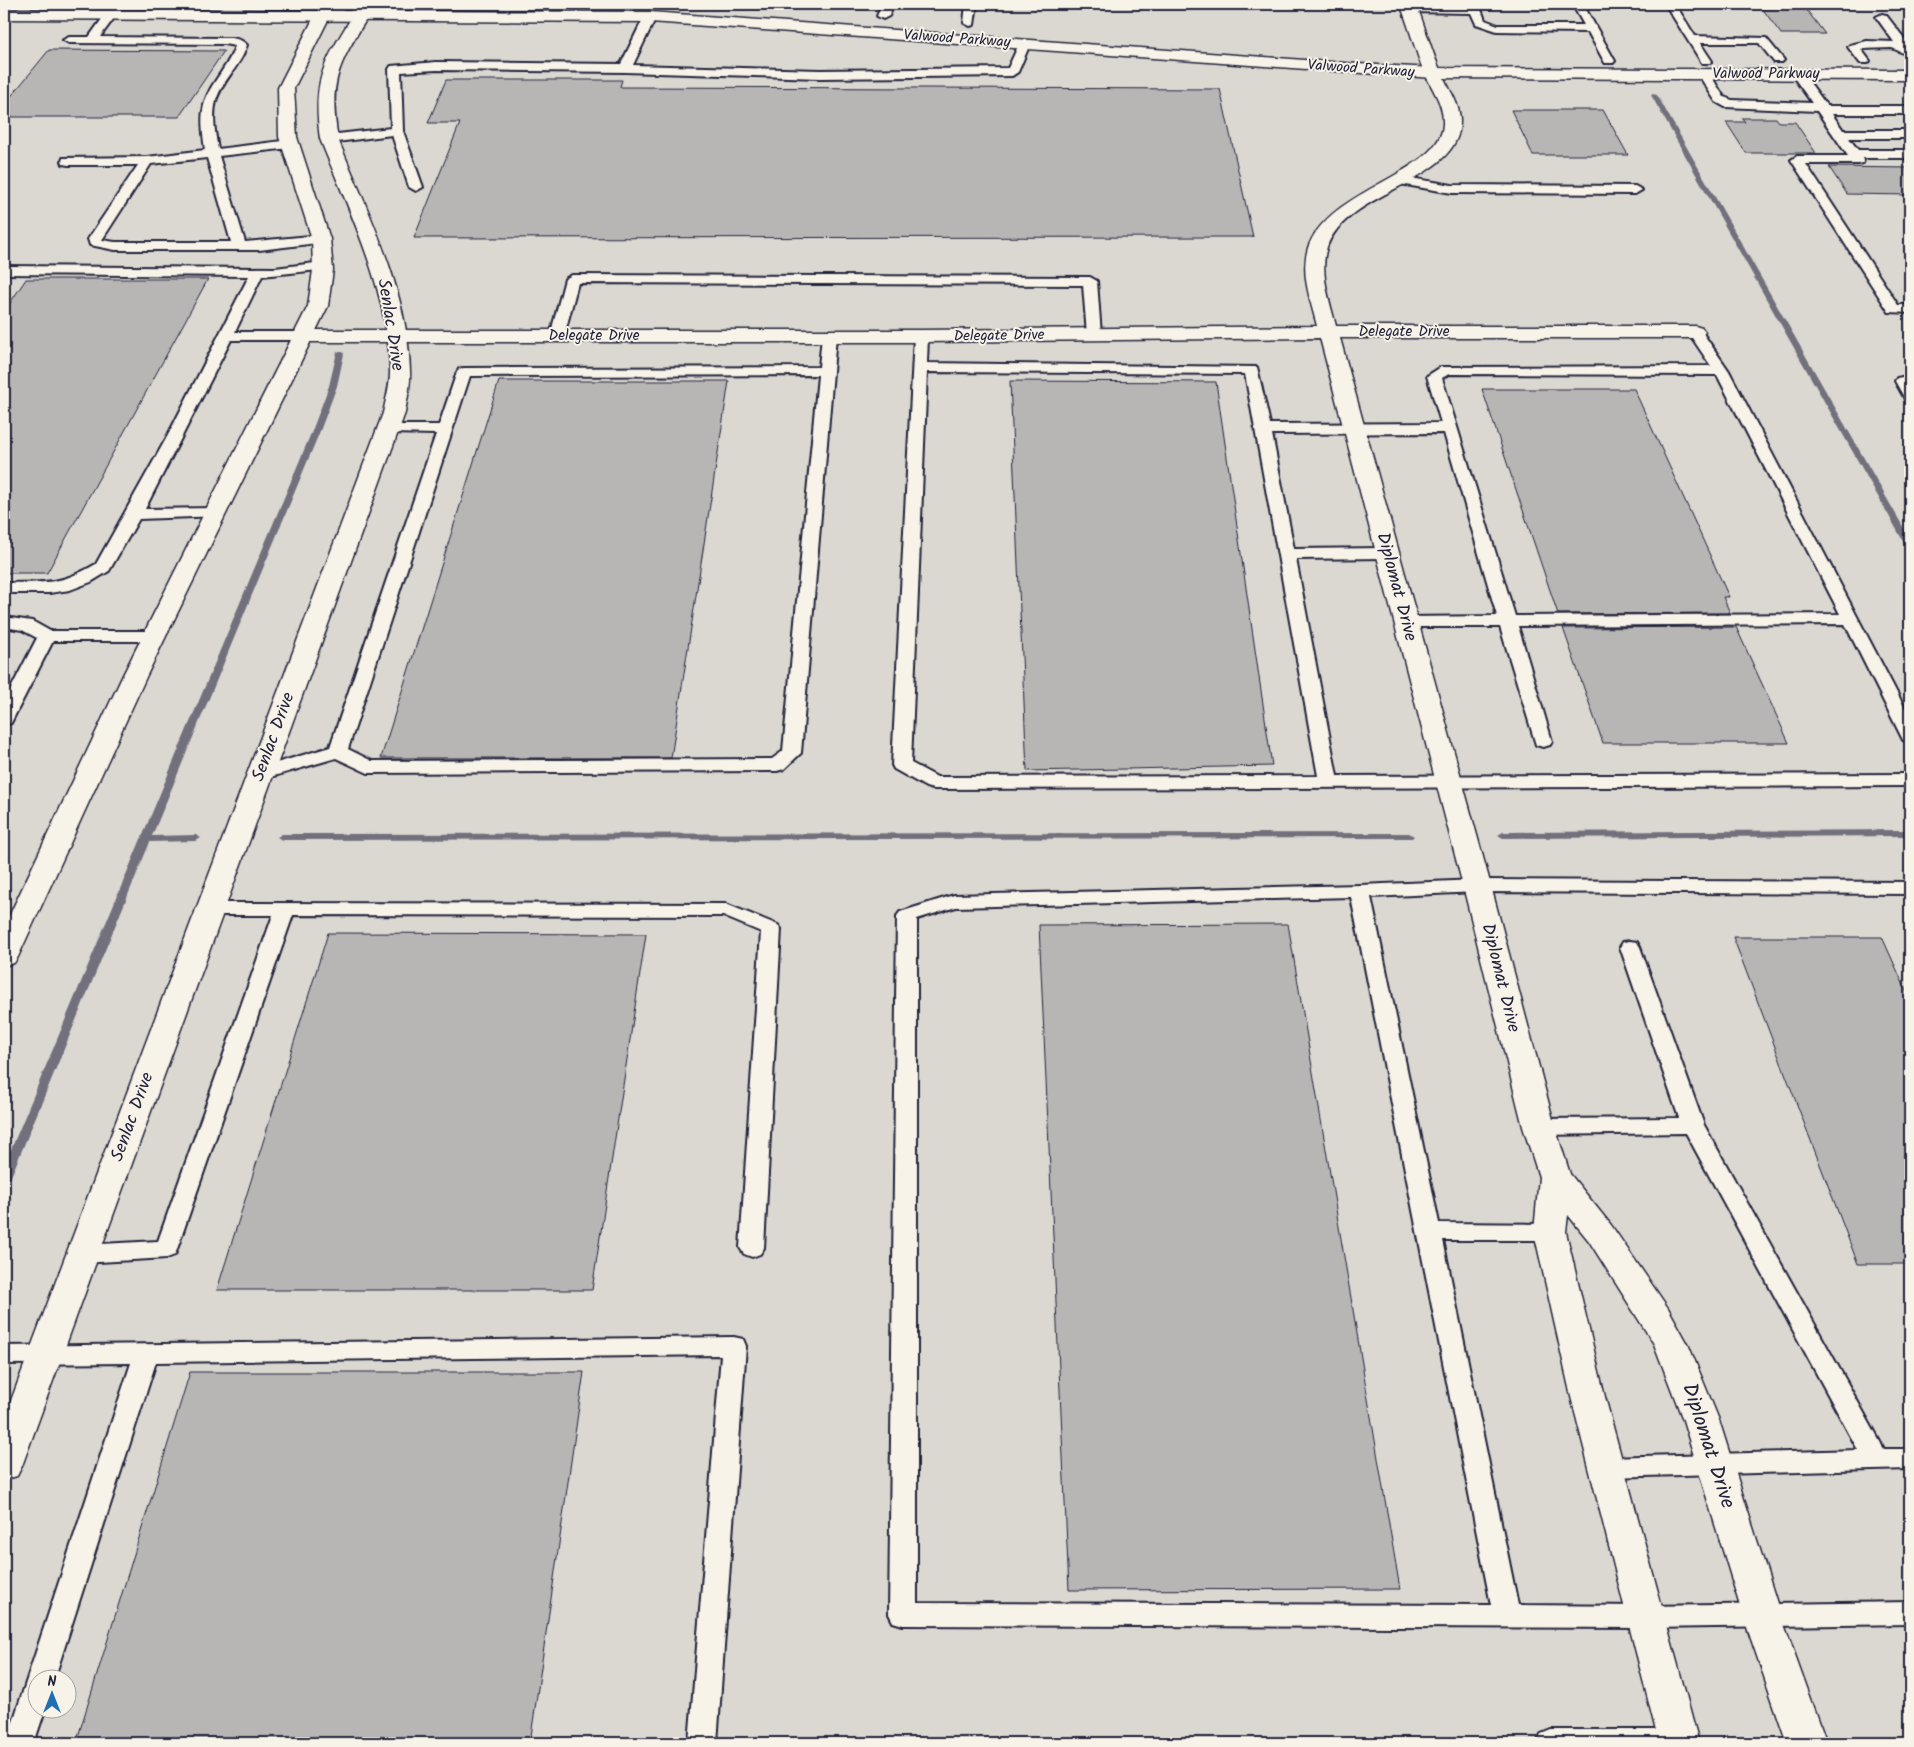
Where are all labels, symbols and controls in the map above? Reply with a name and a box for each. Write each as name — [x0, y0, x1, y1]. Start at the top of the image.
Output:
street label: Valwood Parkway — [903, 23, 1012, 55]
street label: Valwood Parkway — [1307, 53, 1416, 85]
street label: Valwood Parkway — [1712, 62, 1821, 86]
street label: Senlac Drive — [368, 277, 412, 373]
street label: Delegate Drive — [1359, 320, 1450, 344]
street label: Delegate Drive — [953, 323, 1045, 349]
street label: Delegate Drive — [549, 324, 640, 348]
street label: Diplomat Drive — [1368, 529, 1424, 645]
street label: Senlac Drive — [244, 688, 304, 786]
street label: Diplomat Drive — [1472, 920, 1528, 1036]
street label: Senlac Drive — [103, 1068, 163, 1166]
street label: Diplomat Drive — [1672, 1379, 1744, 1514]
north arrow — [28, 1670, 78, 1720]
text: N — [48, 1671, 57, 1693]

